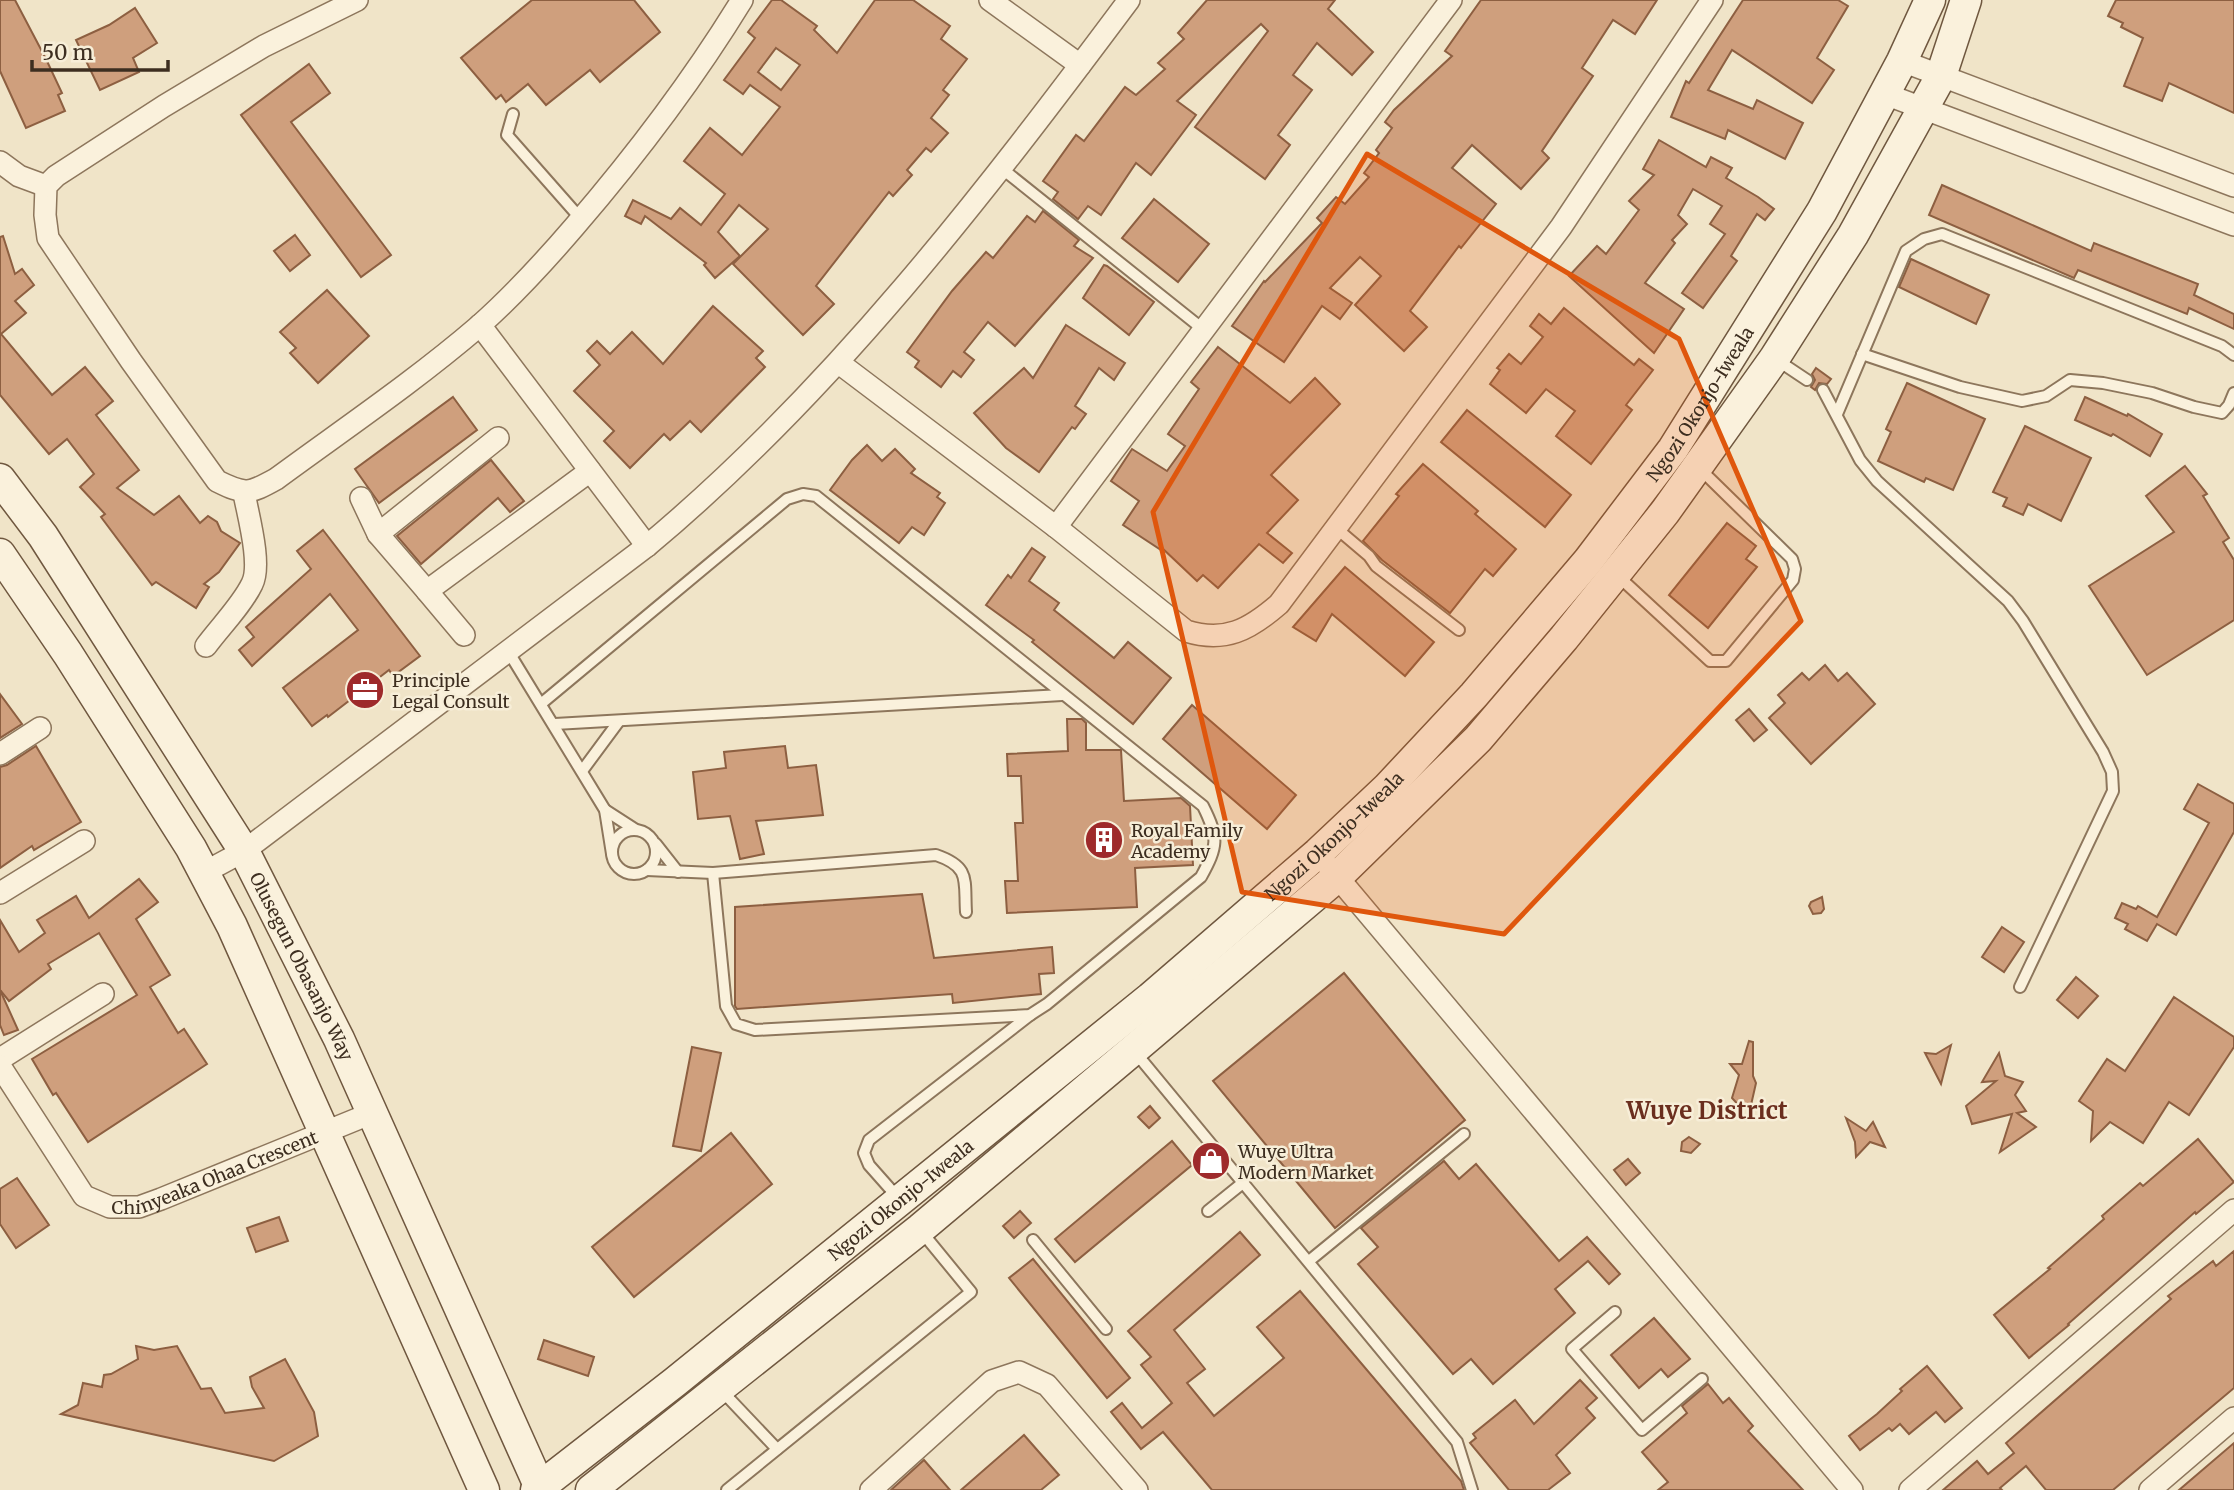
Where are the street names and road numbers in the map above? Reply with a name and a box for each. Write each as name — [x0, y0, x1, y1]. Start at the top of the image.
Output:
street label: Ngozi Okonjo-Iweala — [1641, 322, 1759, 486]
street label: Ngozi Okonjo-Iweala — [1260, 766, 1408, 905]
street label: Olusegun Obasanjo Way — [245, 868, 359, 1064]
street label: Chinyeaka Ohaa Crescent — [112, 1125, 321, 1219]
street label: Ngozi Okonjo-Iweala — [823, 1134, 978, 1265]

